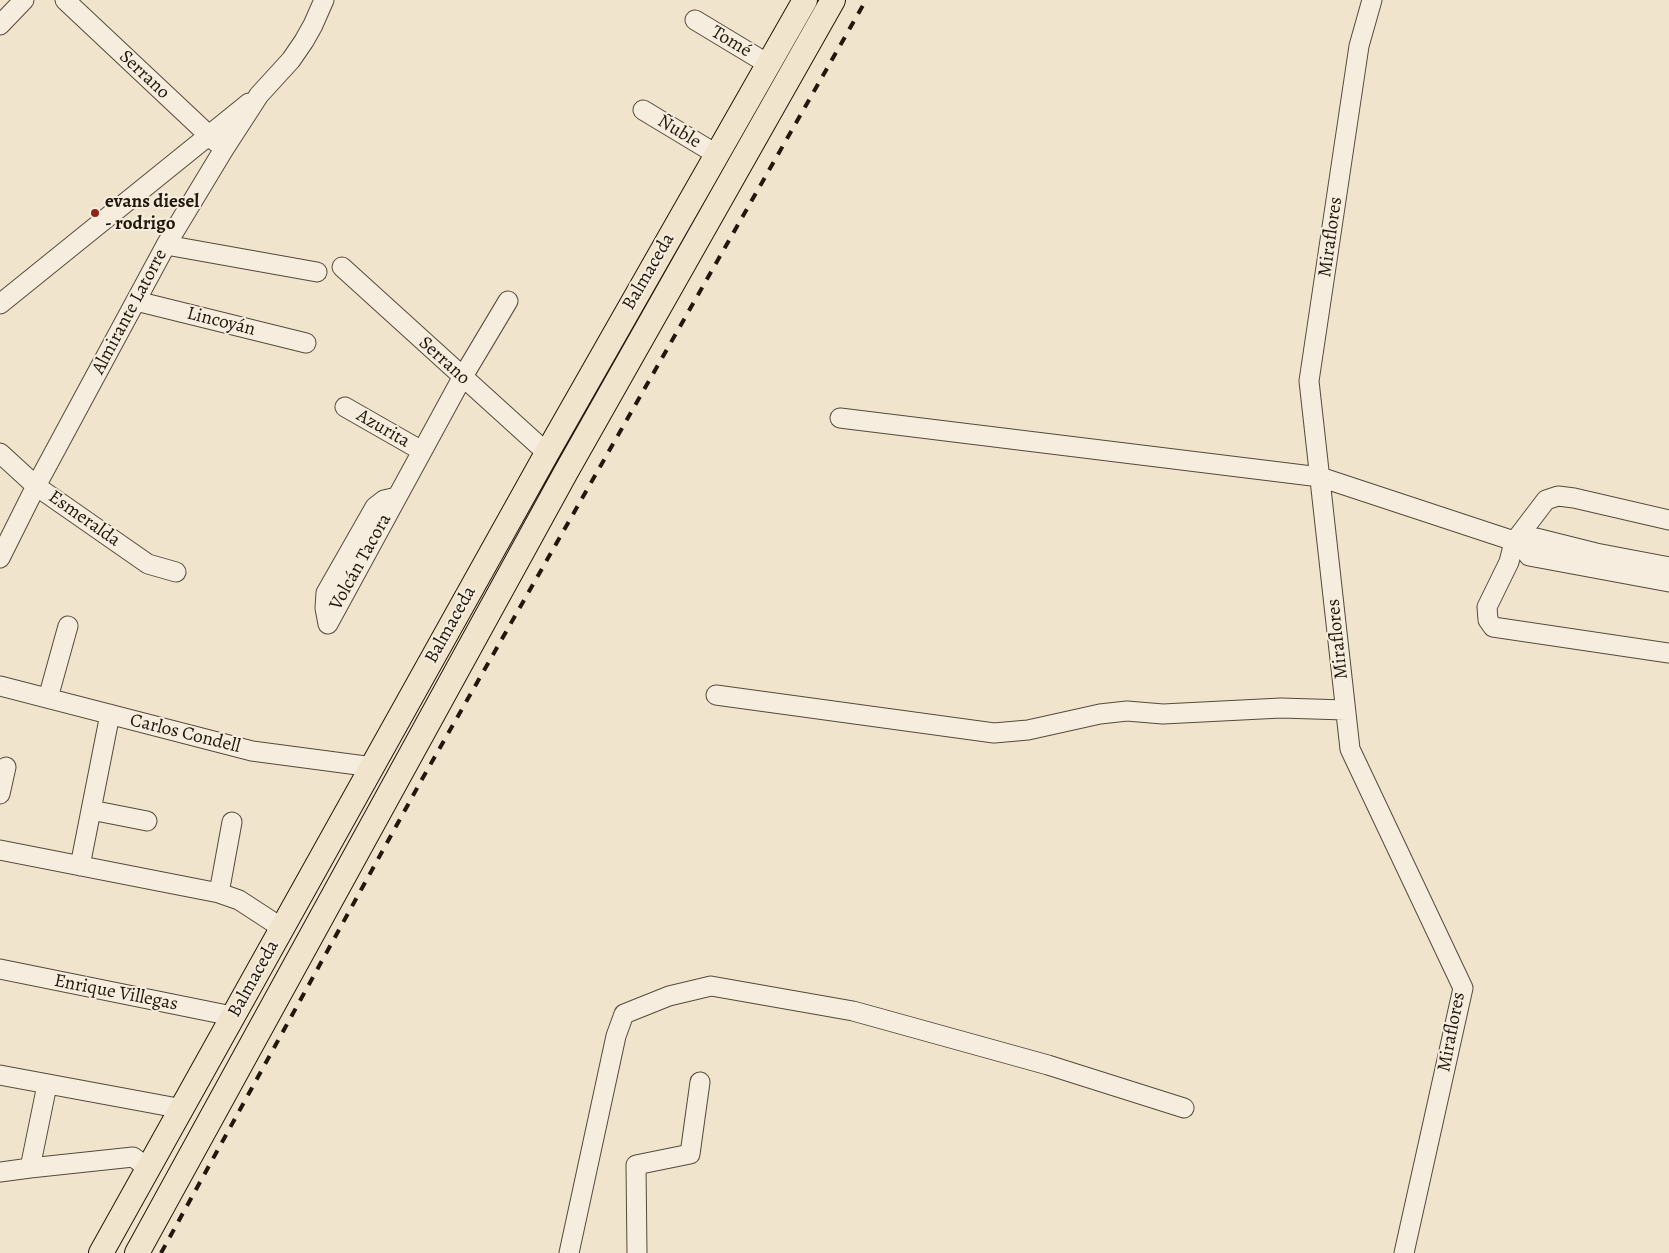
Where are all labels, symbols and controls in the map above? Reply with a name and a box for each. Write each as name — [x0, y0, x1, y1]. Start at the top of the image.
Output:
street label: Tomé — [707, 21, 755, 63]
street label: Serrano — [114, 46, 174, 104]
street label: Ñuble — [653, 110, 705, 154]
place label: evans diesel - rodrigo — [105, 191, 199, 235]
street label: Miraflores — [1314, 195, 1348, 279]
marker: evans diesel - rodrigo — [89, 207, 101, 219]
street label: Balmaceda — [618, 230, 680, 314]
street label: Almirante Latorre — [87, 245, 173, 379]
street label: Lincoyán — [184, 302, 258, 342]
street label: Serrano — [414, 332, 474, 390]
street label: Azurita — [352, 405, 414, 453]
street label: Esmeralda — [44, 486, 124, 552]
street label: Volcán Tacora — [325, 510, 397, 614]
street label: Balmaceda — [420, 582, 482, 668]
street label: Miraflores — [1322, 598, 1354, 680]
street label: Carlos Condell — [127, 709, 243, 759]
street label: Balmaceda — [223, 936, 285, 1022]
street label: Enrique Villegas — [52, 970, 180, 1016]
street label: Miraflores — [1433, 990, 1471, 1074]

